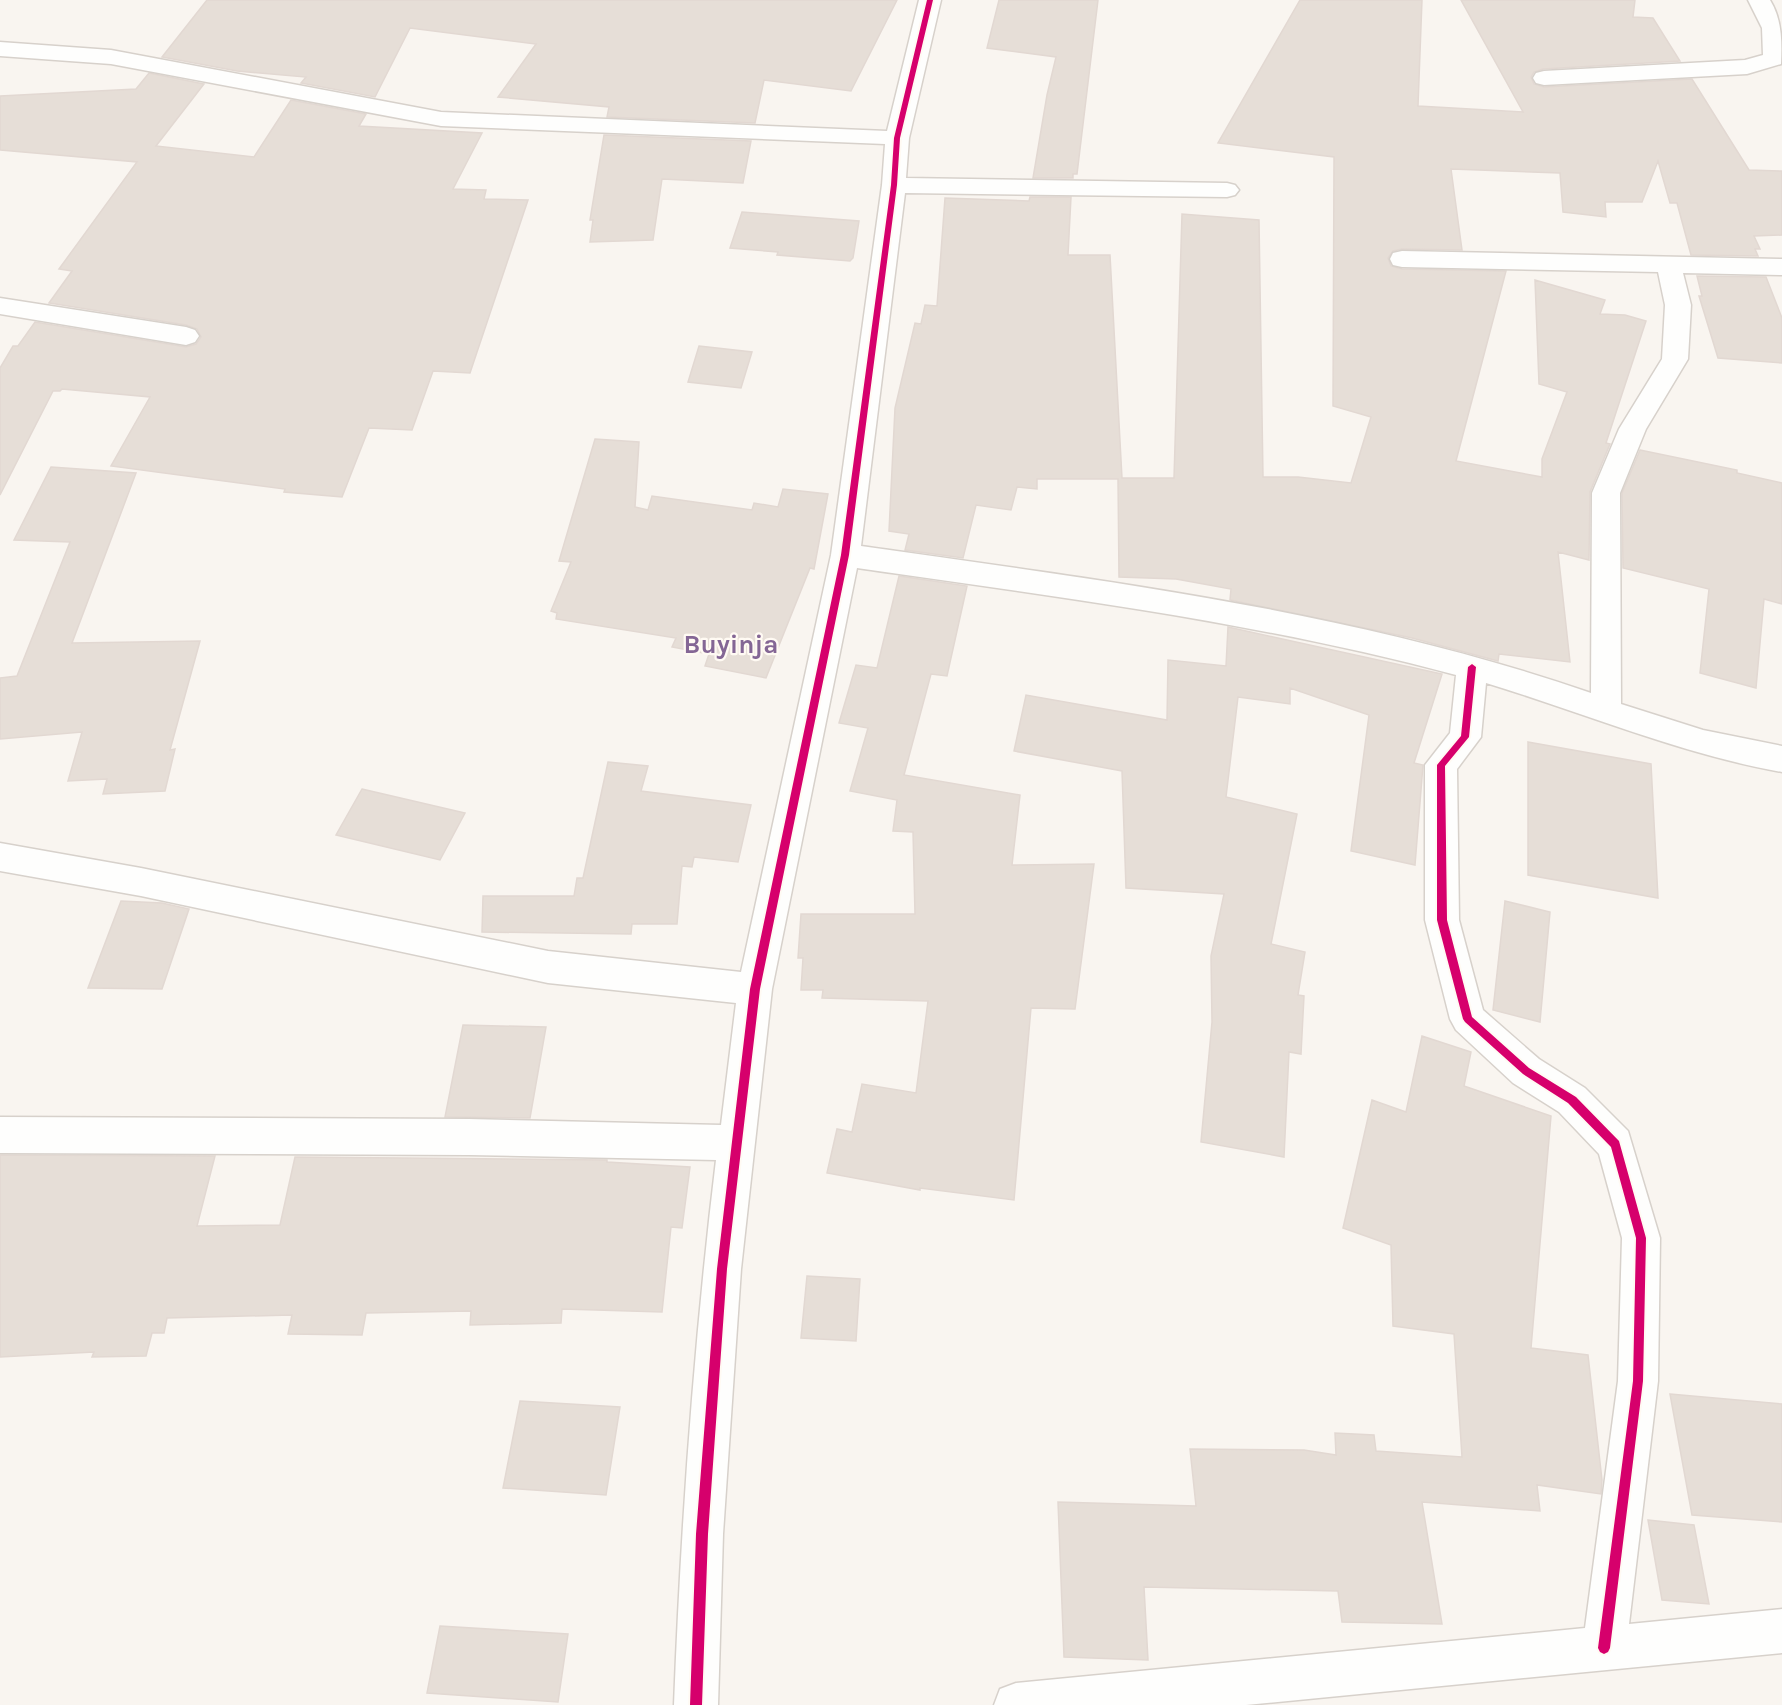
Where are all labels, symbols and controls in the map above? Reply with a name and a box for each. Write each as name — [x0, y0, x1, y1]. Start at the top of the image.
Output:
district label: Buyinja — [684, 629, 778, 660]

